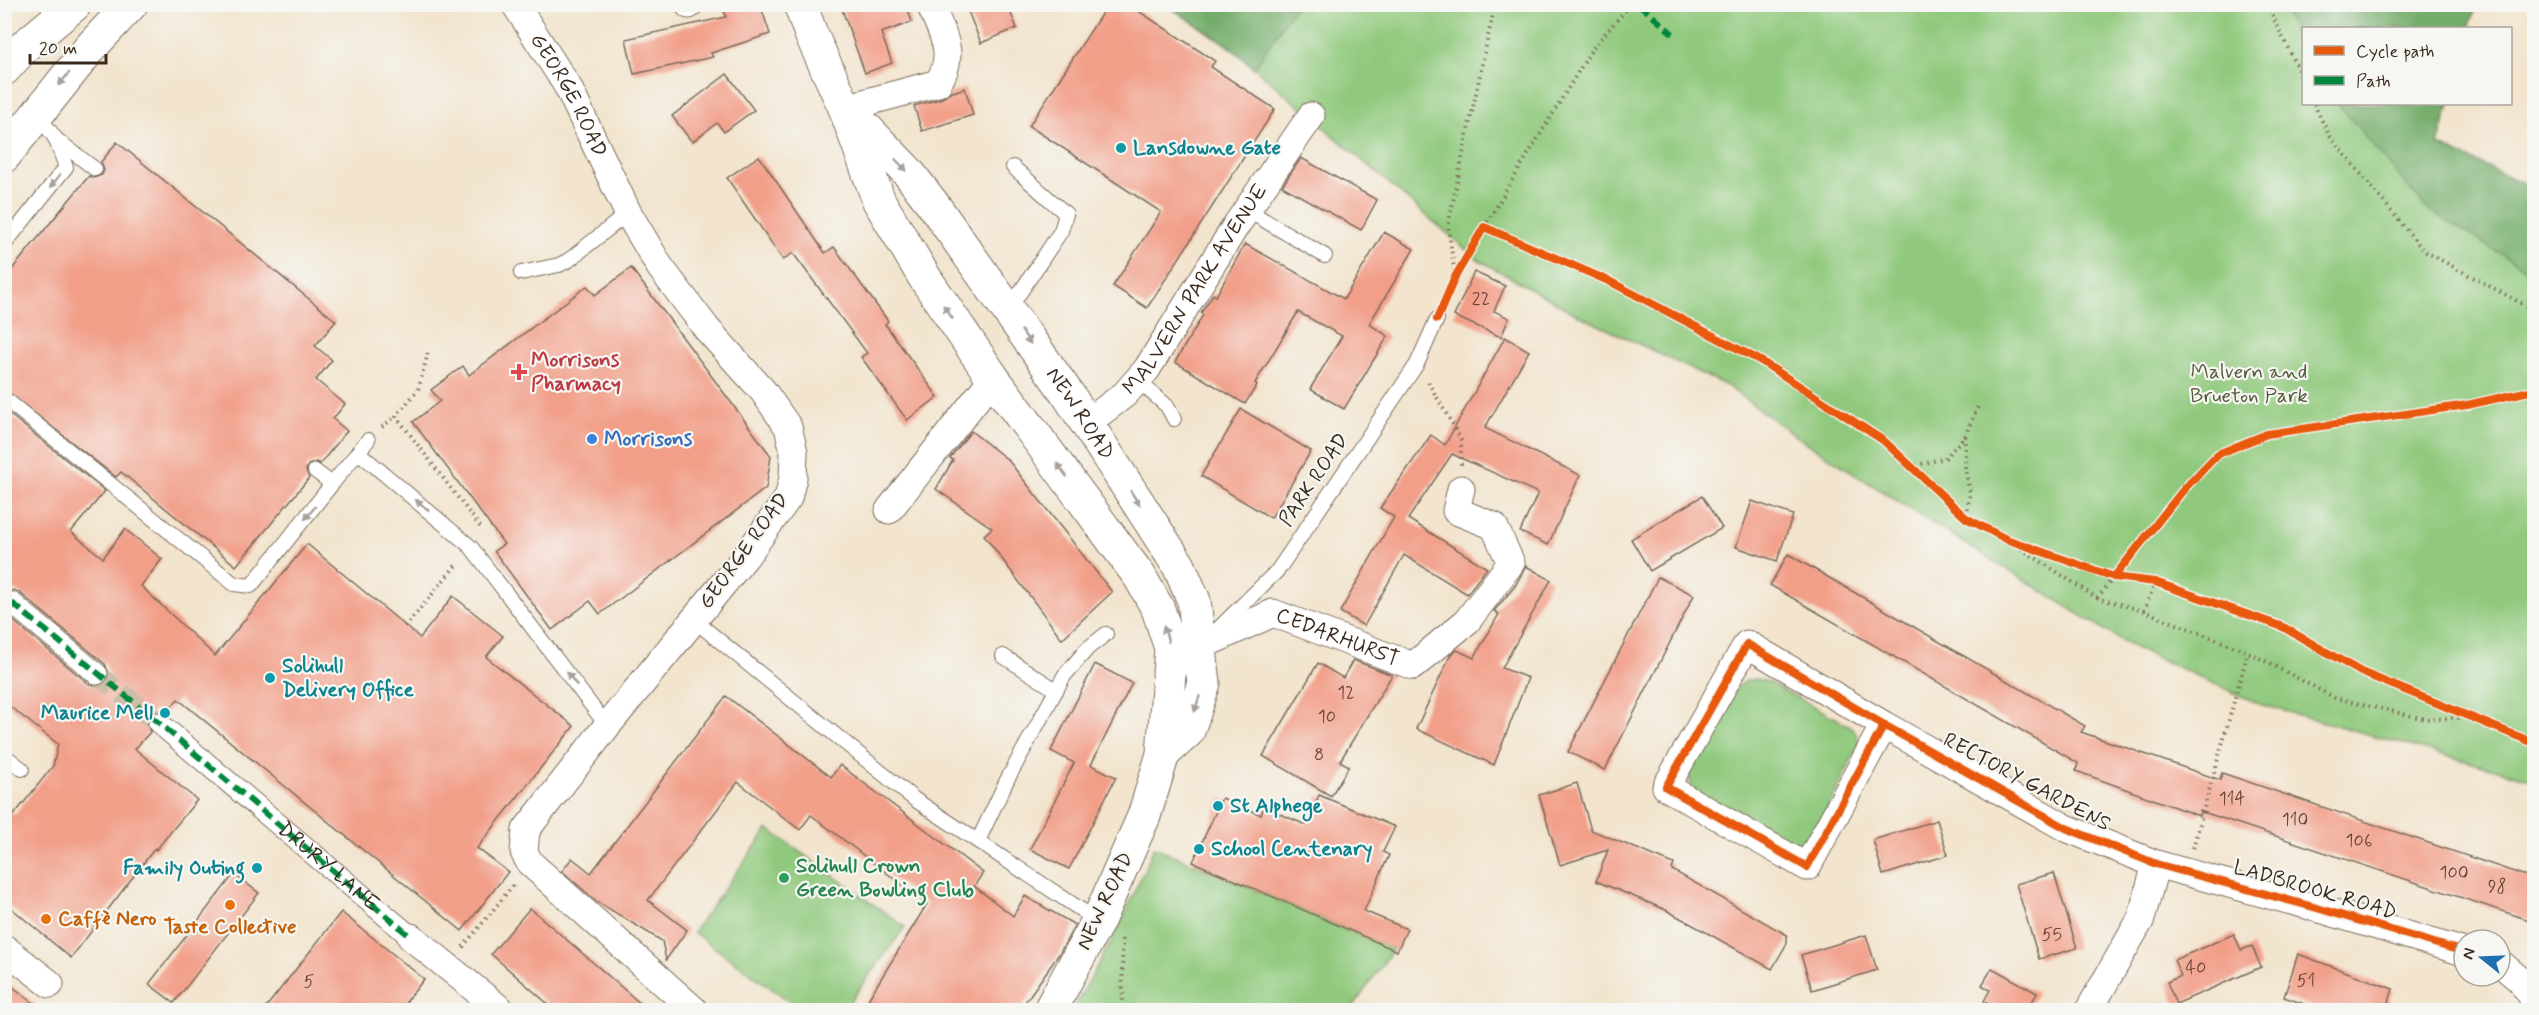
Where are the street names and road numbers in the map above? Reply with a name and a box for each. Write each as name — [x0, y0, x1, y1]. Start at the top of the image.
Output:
street label: GEORGE ROAD — [523, 28, 613, 162]
street label: MALVERN PARK AVENUE — [1116, 178, 1274, 401]
street label: NEW ROAD — [1039, 362, 1121, 465]
street label: PARK ROAD — [1272, 428, 1356, 532]
street label: GEORGE ROAD — [692, 487, 796, 615]
street label: CEDARHURST — [1272, 601, 1403, 673]
street label: RECTORY GARDENS — [1938, 726, 2116, 838]
street label: DRURY LANE — [271, 815, 386, 918]
street label: NEW ROAD — [1070, 847, 1140, 955]
street label: LADBROOK ROAD — [2230, 853, 2400, 927]

